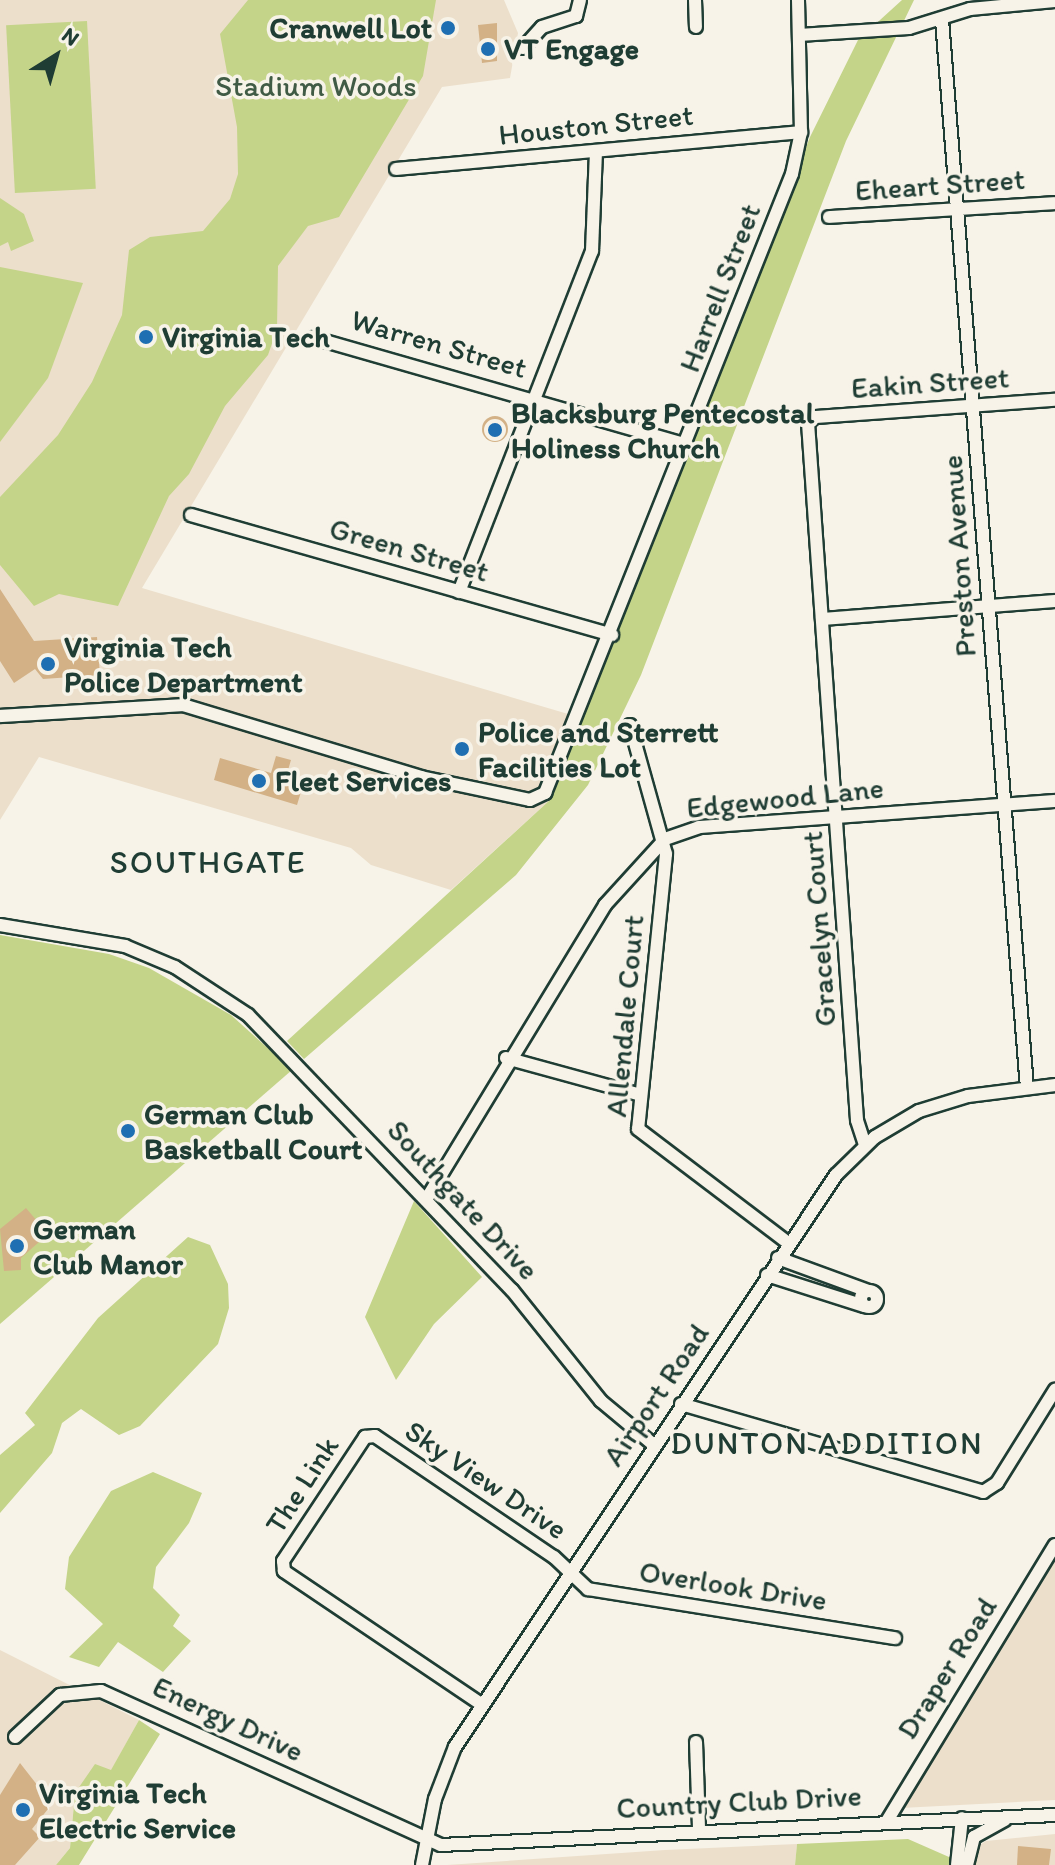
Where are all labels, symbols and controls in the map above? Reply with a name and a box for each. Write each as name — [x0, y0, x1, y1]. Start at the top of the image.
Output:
place label: Cranwell Lot — [269, 10, 432, 46]
north arrow — [16, 16, 96, 96]
marker: Cranwell Lot — [439, 19, 457, 37]
text: N — [57, 21, 85, 52]
place label: VT Engage — [504, 31, 639, 67]
marker: VT Engage — [479, 40, 497, 58]
park label: Stadium Woods — [215, 68, 417, 104]
street label: Houston Street — [497, 97, 695, 153]
street label: Eheart Street — [854, 161, 1026, 209]
street label: Harrell Street — [672, 199, 768, 377]
street label: Warren Street — [347, 302, 531, 386]
place label: Virginia Tech — [162, 319, 327, 355]
marker: Virginia Tech — [137, 328, 155, 346]
street label: Eakin Street — [850, 360, 1010, 406]
place label: Blacksburg Pentecostal Holiness Church — [511, 395, 814, 466]
marker: Blacksburg Pentecostal Holiness Church — [486, 421, 504, 439]
street label: Preston Avenue — [934, 455, 984, 657]
street label: Green Street — [326, 510, 492, 590]
place label: Virginia Tech Police Department — [64, 629, 301, 700]
marker: Virginia Tech Police Department — [39, 655, 57, 673]
place label: Police and Sterrett Facilities Lot — [478, 714, 717, 784]
marker: Police and Sterrett Facilities Lot — [453, 740, 471, 758]
place label: Fleet Services — [275, 763, 452, 799]
street label: Edgewood Lane — [684, 770, 886, 826]
marker: Fleet Services — [250, 772, 268, 790]
street label: Gracelyn Court — [794, 830, 844, 1028]
district label: SOUTHGATE — [109, 843, 307, 881]
street label: Allendale Court — [598, 913, 652, 1119]
place label: German Club Basketball Court — [144, 1096, 362, 1166]
street label: Southgate Drive — [380, 1112, 546, 1288]
marker: German Club Basketball Court — [119, 1122, 137, 1140]
place label: German Club Manor — [33, 1211, 182, 1282]
marker: German Club Manor — [8, 1237, 26, 1255]
street label: Airport Road — [595, 1317, 717, 1473]
street label: Sky View Drive — [398, 1413, 574, 1547]
district label: DUNTON ADDITION — [673, 1424, 981, 1462]
street label: The Link — [257, 1429, 347, 1541]
street label: Overlook Drive — [636, 1553, 830, 1619]
street label: Draper Road — [889, 1591, 1005, 1745]
street label: Energy Drive — [147, 1668, 309, 1770]
place label: Virginia Tech Electric Service — [39, 1775, 236, 1846]
street label: Country Club Drive — [615, 1778, 863, 1826]
marker: Virginia Tech Electric Service — [14, 1801, 32, 1819]

